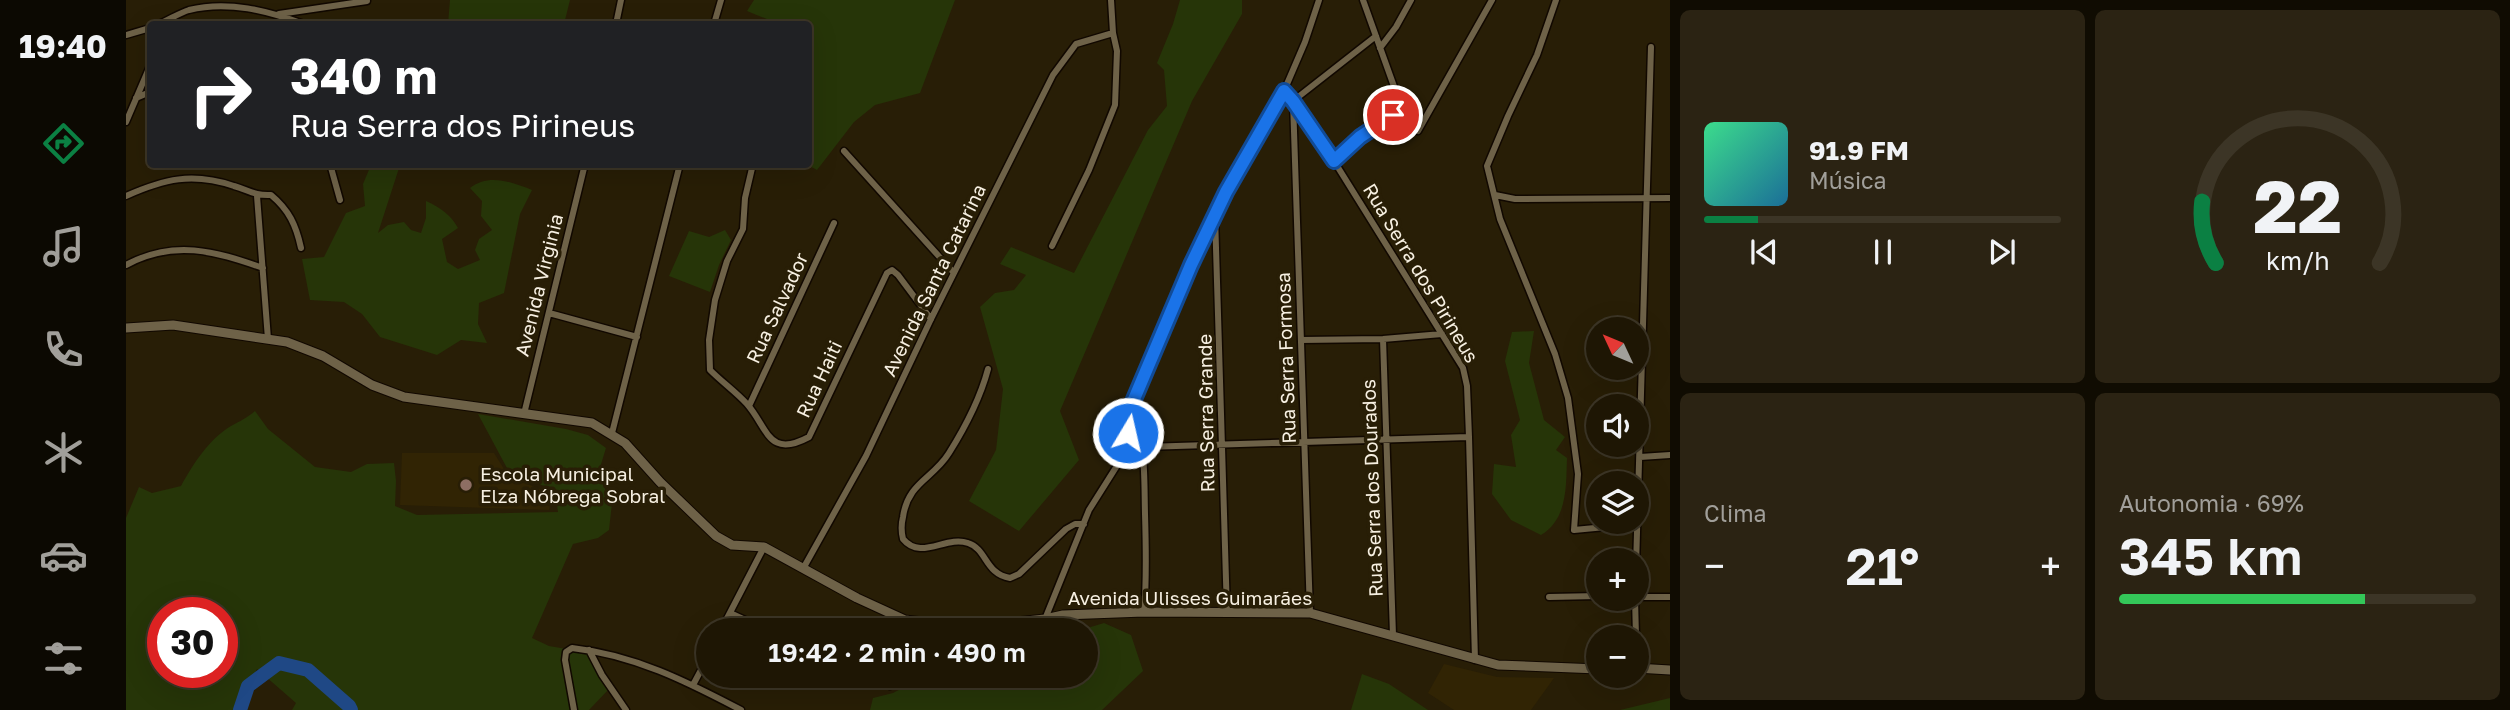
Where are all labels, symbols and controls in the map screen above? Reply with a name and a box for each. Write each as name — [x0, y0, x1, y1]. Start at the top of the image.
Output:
text: 19:40 — [19, 27, 107, 65]
text: 340 m — [290, 46, 438, 105]
icon: right — [175, 49, 266, 140]
pin — [1363, 85, 1423, 145]
icon: arrive — [1374, 96, 1412, 134]
text: Rua Serra dos Pirineus — [290, 106, 635, 144]
icon: directions — [39, 119, 88, 168]
text: 91.9 FM — [1809, 135, 1909, 166]
text: 22 — [2253, 162, 2342, 249]
text: Música — [1809, 166, 1887, 194]
street label: Rua Serra dos Pirineus — [1359, 179, 1484, 367]
street label: Avenida Santa Catarina — [877, 180, 990, 380]
street label: Avenida Virginia — [510, 211, 567, 359]
icon: music — [39, 222, 88, 271]
icon: previous — [1745, 233, 1783, 271]
icon: pause — [1864, 233, 1902, 271]
icon: next — [1983, 233, 2021, 271]
text: km/h — [2266, 245, 2329, 276]
street label: Rua Salvador — [741, 248, 812, 367]
street label: Rua Serra Formosa — [1271, 272, 1300, 444]
north arrow — [1586, 317, 1648, 380]
map controls — [1586, 317, 1649, 688]
icon: phone — [39, 325, 88, 374]
street label: Rua Serra Grande — [1193, 334, 1218, 492]
street label: Rua Haiti — [791, 337, 846, 421]
street label: Rua Serra dos Dourados — [1356, 379, 1387, 597]
button: sound — [1586, 394, 1649, 457]
position arrow — [1091, 396, 1165, 470]
icon: climate — [39, 428, 88, 477]
place label: Escola Municipal Elza Nóbrega Sobral — [480, 462, 665, 507]
button: layers — [1586, 471, 1649, 534]
marker: Escola Municipal Elza Nóbrega Sobral — [458, 477, 474, 493]
text: Autonomia · 69% — [2119, 489, 2304, 517]
text: Clima — [1704, 499, 1767, 527]
text: 345 km — [2119, 524, 2303, 586]
icon: car — [39, 531, 88, 580]
text: 21° — [1846, 534, 1919, 596]
text: − — [1704, 543, 1725, 588]
text: + — [2040, 543, 2061, 588]
button: + — [1586, 548, 1649, 611]
street label: Avenida Ulisses Guimarães — [1068, 586, 1312, 609]
speed limit sign: 30 — [147, 597, 238, 688]
button: − — [1586, 625, 1649, 688]
icon: filters — [39, 634, 88, 683]
text: 19:42 · 2 min · 490 m — [768, 637, 1026, 668]

